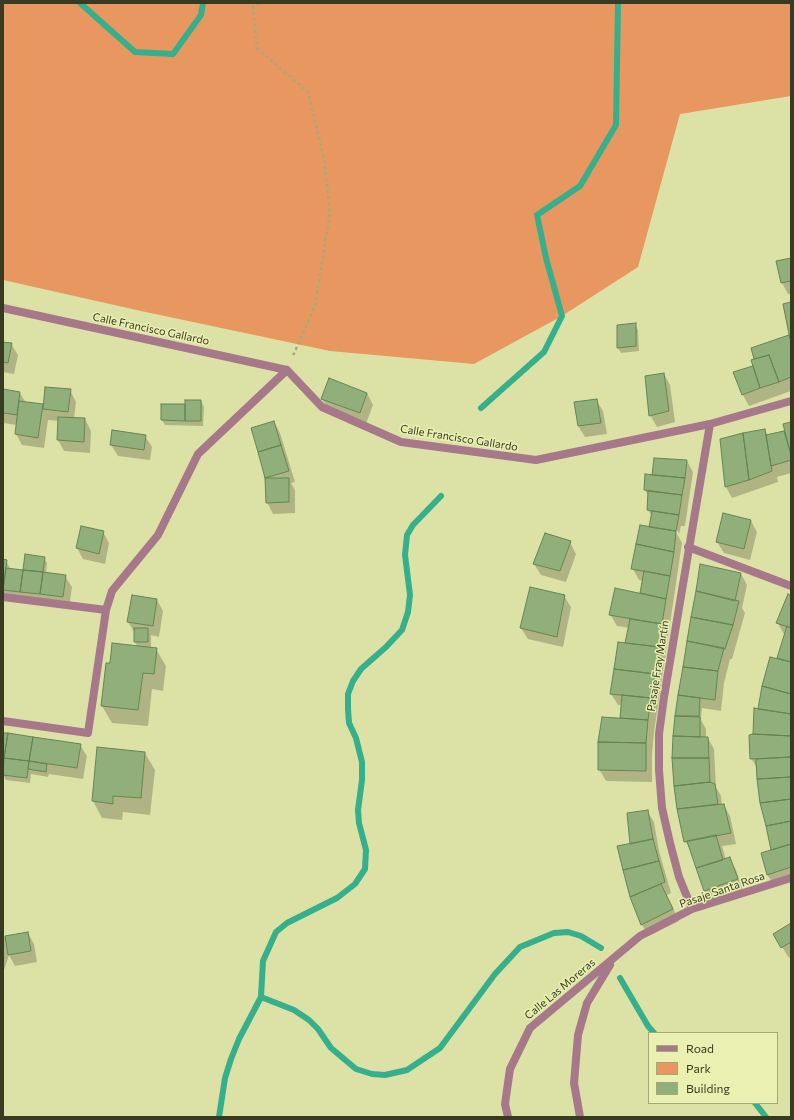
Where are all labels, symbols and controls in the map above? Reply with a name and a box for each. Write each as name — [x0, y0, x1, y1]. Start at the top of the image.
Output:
street label: Calle Francisco Gallardo — [91, 310, 211, 348]
street label: Calle Francisco Gallardo — [399, 422, 519, 454]
street label: Pasaje Fray Martín — [644, 619, 672, 713]
street label: Pasaje Santa Rosa — [678, 869, 766, 911]
street label: Calle Las Moreras — [522, 956, 598, 1022]
legend — [648, 1032, 778, 1104]
text: Road — [686, 1041, 714, 1055]
text: Park — [686, 1061, 711, 1075]
text: Building — [686, 1081, 730, 1095]

